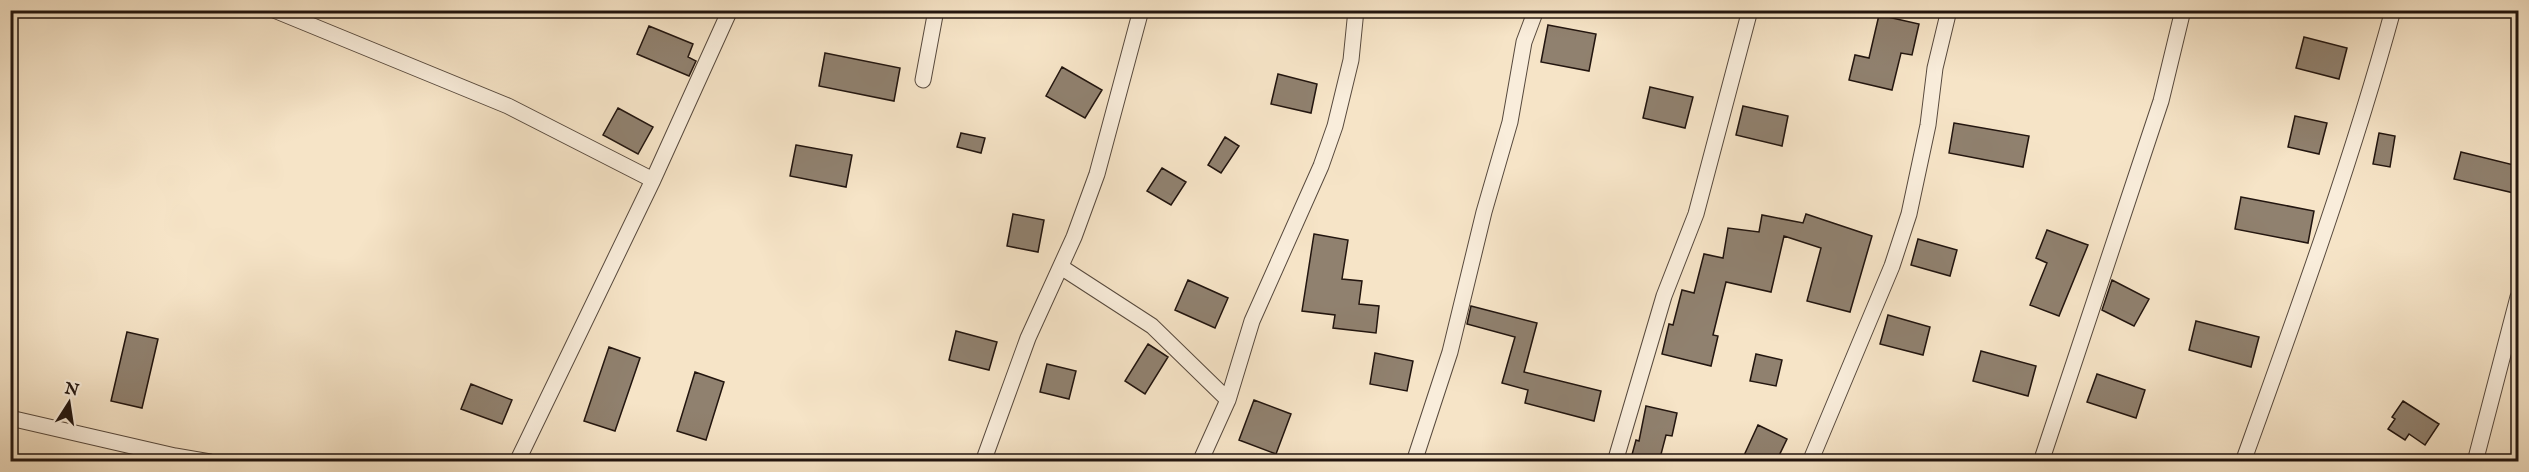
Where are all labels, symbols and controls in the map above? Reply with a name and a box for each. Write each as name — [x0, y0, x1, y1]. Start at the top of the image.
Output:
north arrow — [39, 373, 99, 433]
text: N — [62, 379, 81, 402]

